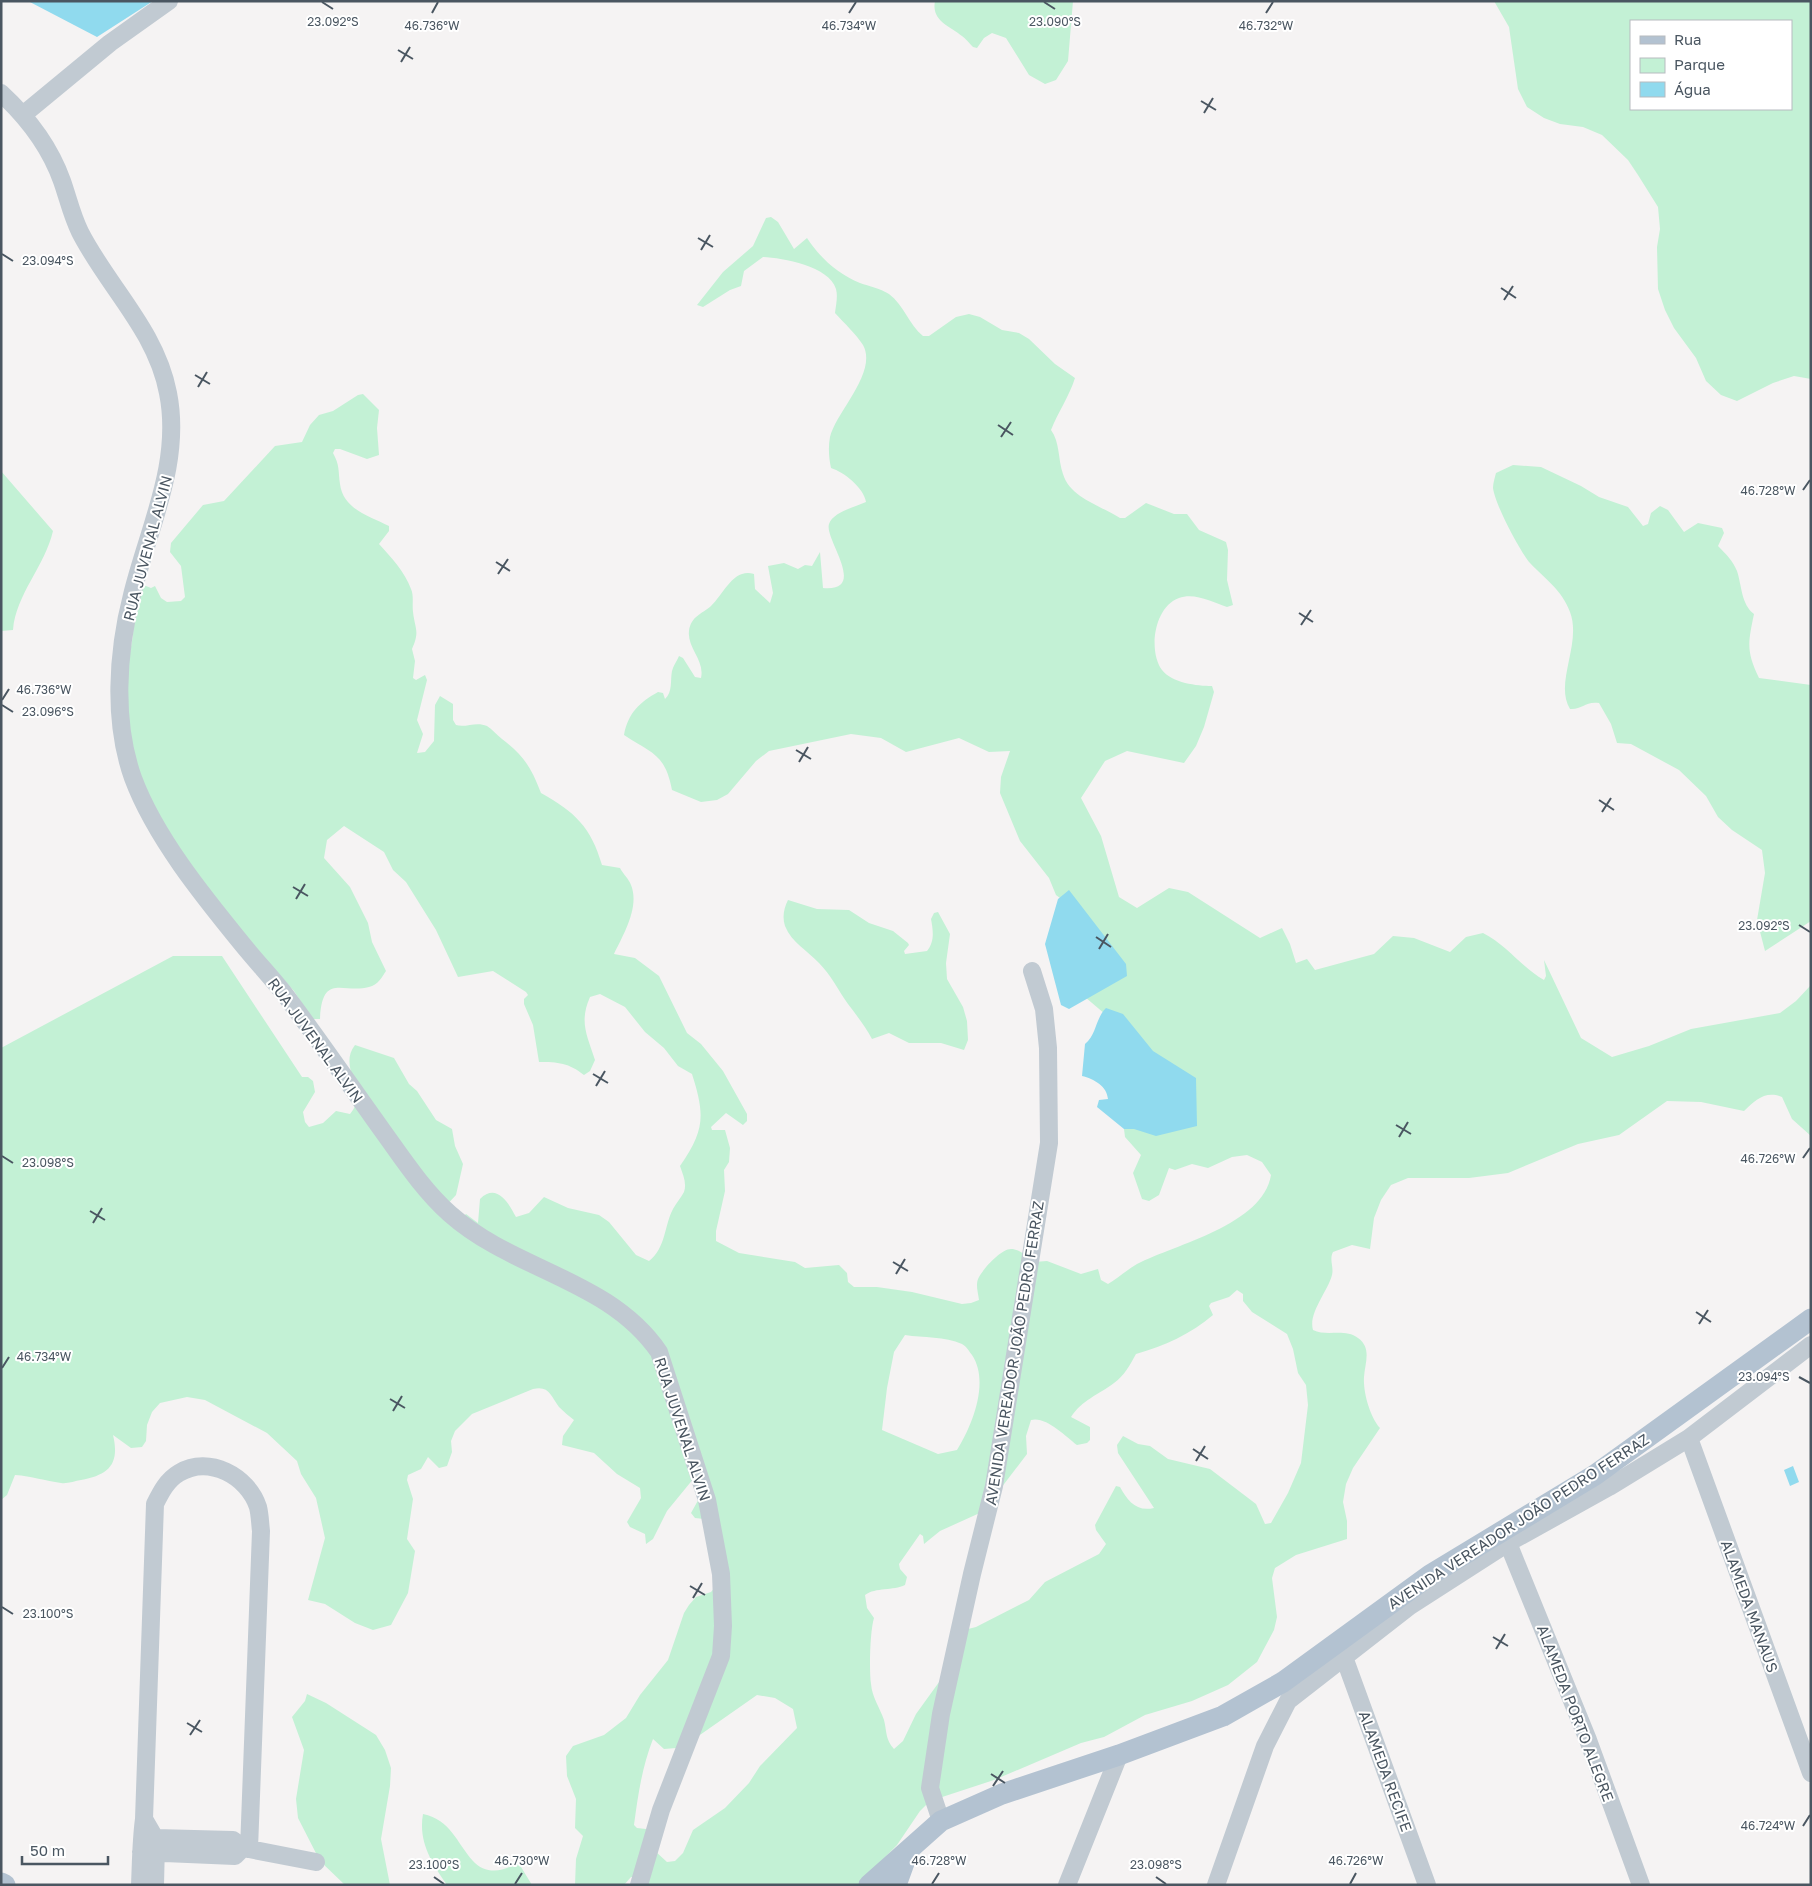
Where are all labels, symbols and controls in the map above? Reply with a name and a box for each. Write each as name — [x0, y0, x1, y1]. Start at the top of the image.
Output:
text: 23.092°S — [307, 14, 359, 29]
text: 23.090°S — [1029, 14, 1081, 29]
text: 46.736°W — [404, 18, 460, 33]
text: 46.734°W — [822, 18, 877, 33]
text: 46.732°W — [1239, 18, 1294, 33]
legend — [1630, 20, 1792, 110]
text: Rua — [1674, 30, 1701, 48]
text: Parque — [1674, 55, 1725, 73]
text: Água — [1674, 80, 1711, 98]
text: 23.094°S — [22, 253, 74, 268]
street label: RUA JUVENAL ALVIN — [119, 473, 175, 623]
text: 46.728°W — [1740, 483, 1796, 498]
text: 46.736°W — [16, 682, 72, 697]
text: 23.096°S — [22, 704, 74, 719]
text: 23.092°S — [1738, 918, 1790, 933]
street label: RUA JUVENAL ALVIN — [265, 974, 367, 1106]
text: 46.726°W — [1741, 1151, 1796, 1166]
text: 23.098°S — [22, 1155, 74, 1170]
street label: AVENIDA VEREADOR JOÃO PEDRO FERRAZ — [981, 1200, 1047, 1506]
text: 46.734°W — [17, 1349, 72, 1364]
street label: RUA JUVENAL ALVIN — [651, 1355, 715, 1503]
text: 23.094°S — [1738, 1369, 1790, 1384]
street label: AVENIDA VEREADOR JOÃO PEDRO FERRAZ — [1384, 1430, 1652, 1612]
street label: ALAMEDA MANAUS — [1718, 1537, 1782, 1675]
text: 23.100°S — [23, 1606, 74, 1621]
street label: ALAMEDA PORTO ALEGRE — [1534, 1622, 1618, 1804]
street label: ALAMEDA RECIFE — [1356, 1708, 1416, 1834]
text: 46.724°W — [1741, 1818, 1796, 1833]
scale bar — [22, 1834, 109, 1866]
text: 50 m — [30, 1841, 65, 1859]
text: 46.730°W — [494, 1853, 550, 1868]
text: 46.728°W — [911, 1853, 967, 1868]
text: 46.726°W — [1329, 1853, 1384, 1868]
text: 23.100°S — [409, 1857, 460, 1872]
text: 23.098°S — [1130, 1857, 1182, 1872]

